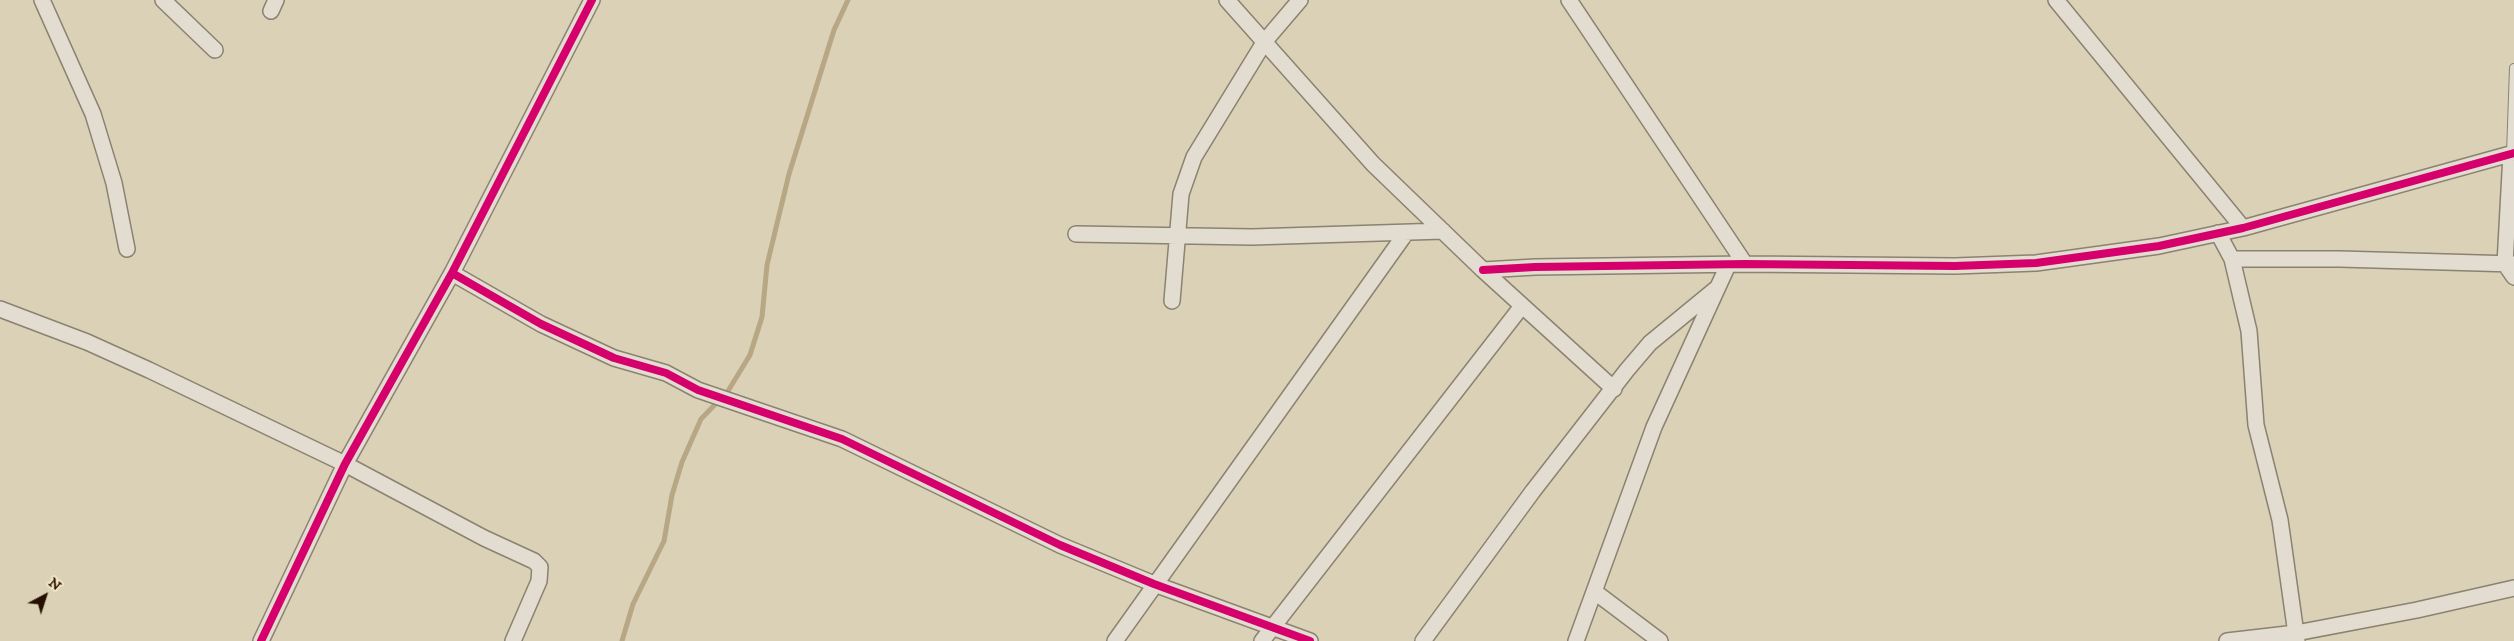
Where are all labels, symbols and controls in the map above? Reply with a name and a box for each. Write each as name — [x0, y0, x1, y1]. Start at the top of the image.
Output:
north arrow — [20, 571, 70, 621]
text: N — [44, 574, 65, 595]

